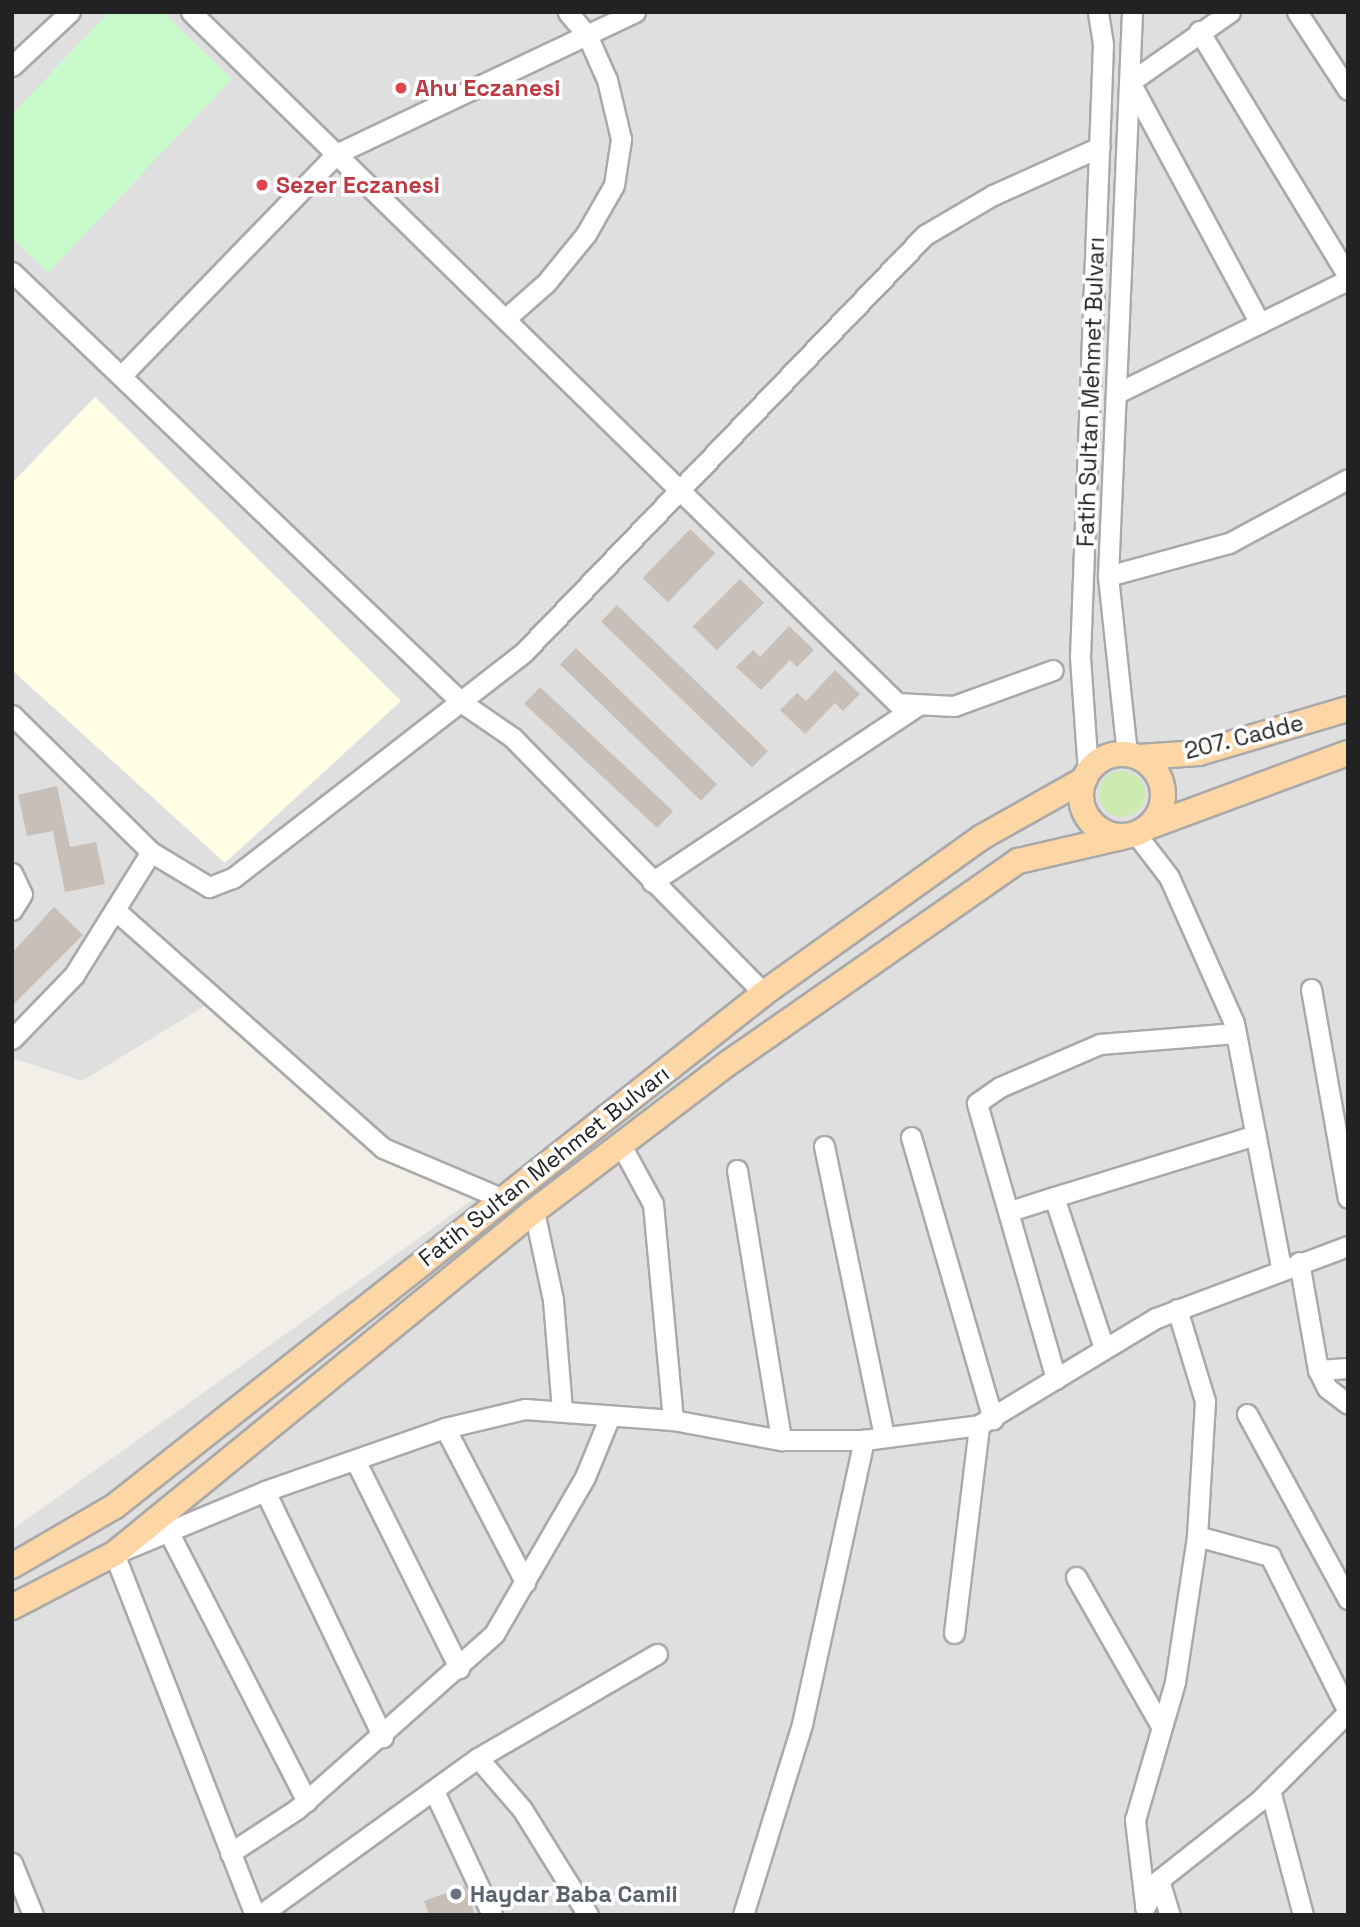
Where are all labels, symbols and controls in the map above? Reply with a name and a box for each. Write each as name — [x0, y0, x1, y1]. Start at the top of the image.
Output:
place label: Ahu Eczanesi — [415, 74, 560, 102]
marker: Ahu Eczanesi — [393, 80, 409, 96]
place label: Sezer Eczanesi — [276, 171, 440, 199]
marker: Sezer Eczanesi — [254, 177, 270, 193]
street label: Fatih Sultan Mehmet Bulvarı — [1072, 237, 1110, 547]
street label: 207. Cadde — [1181, 709, 1307, 765]
street label: Fatih Sultan Mehmet Bulvarı — [413, 1060, 675, 1272]
place label: Haydar Baba Camii — [470, 1880, 678, 1908]
marker: Haydar Baba Camii — [448, 1886, 464, 1902]

